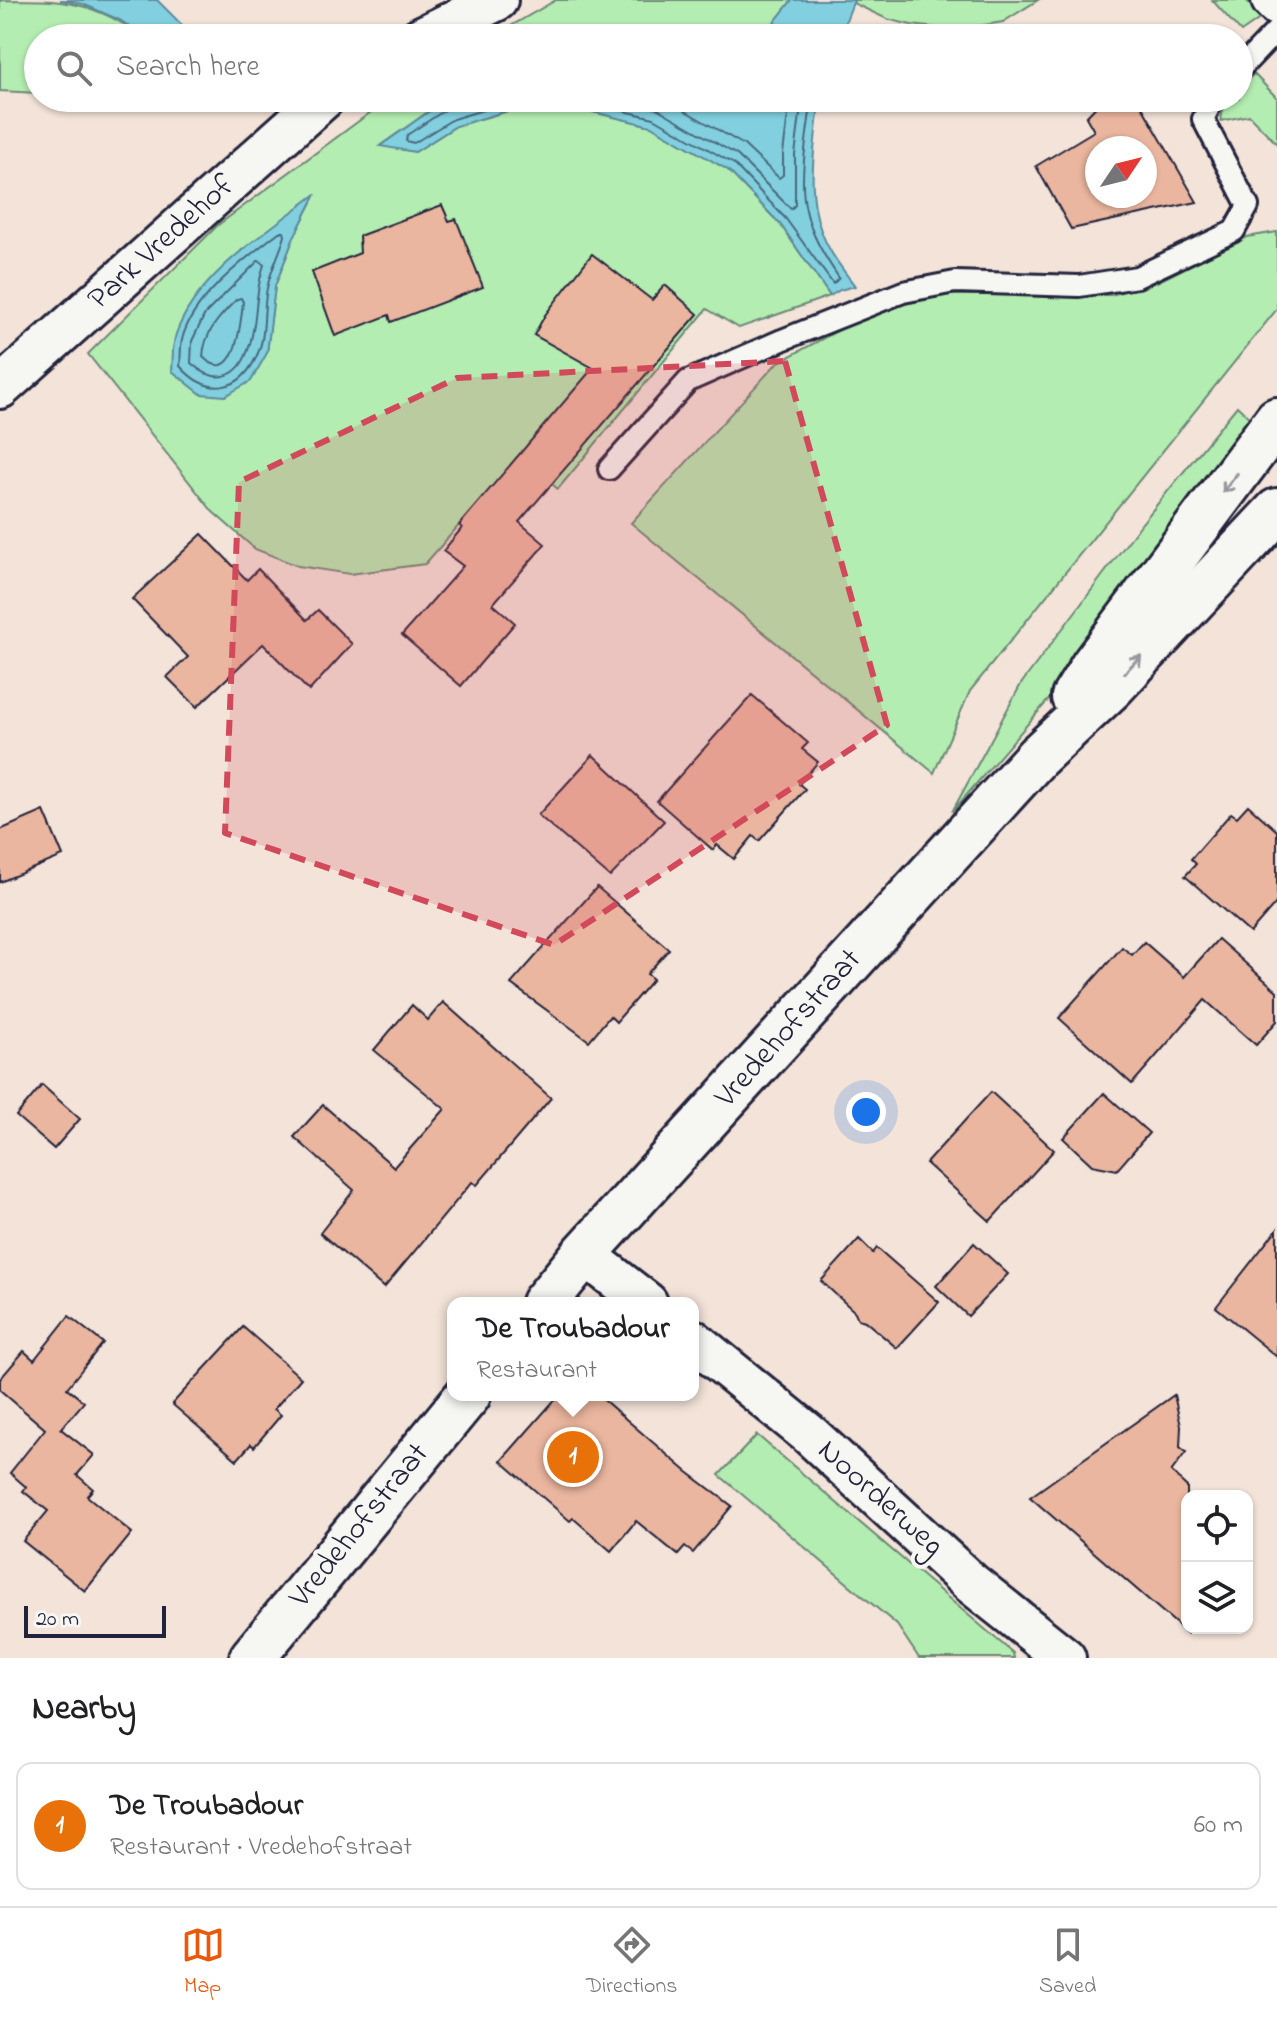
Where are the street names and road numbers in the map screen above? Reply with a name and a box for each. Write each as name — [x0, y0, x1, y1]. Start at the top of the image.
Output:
street label: Park Vredehof — [78, 164, 246, 322]
street label: Vredehofstraat — [704, 939, 874, 1120]
street label: Noorderweg — [806, 1429, 954, 1569]
street label: Vredehofstraat — [278, 1433, 442, 1620]

